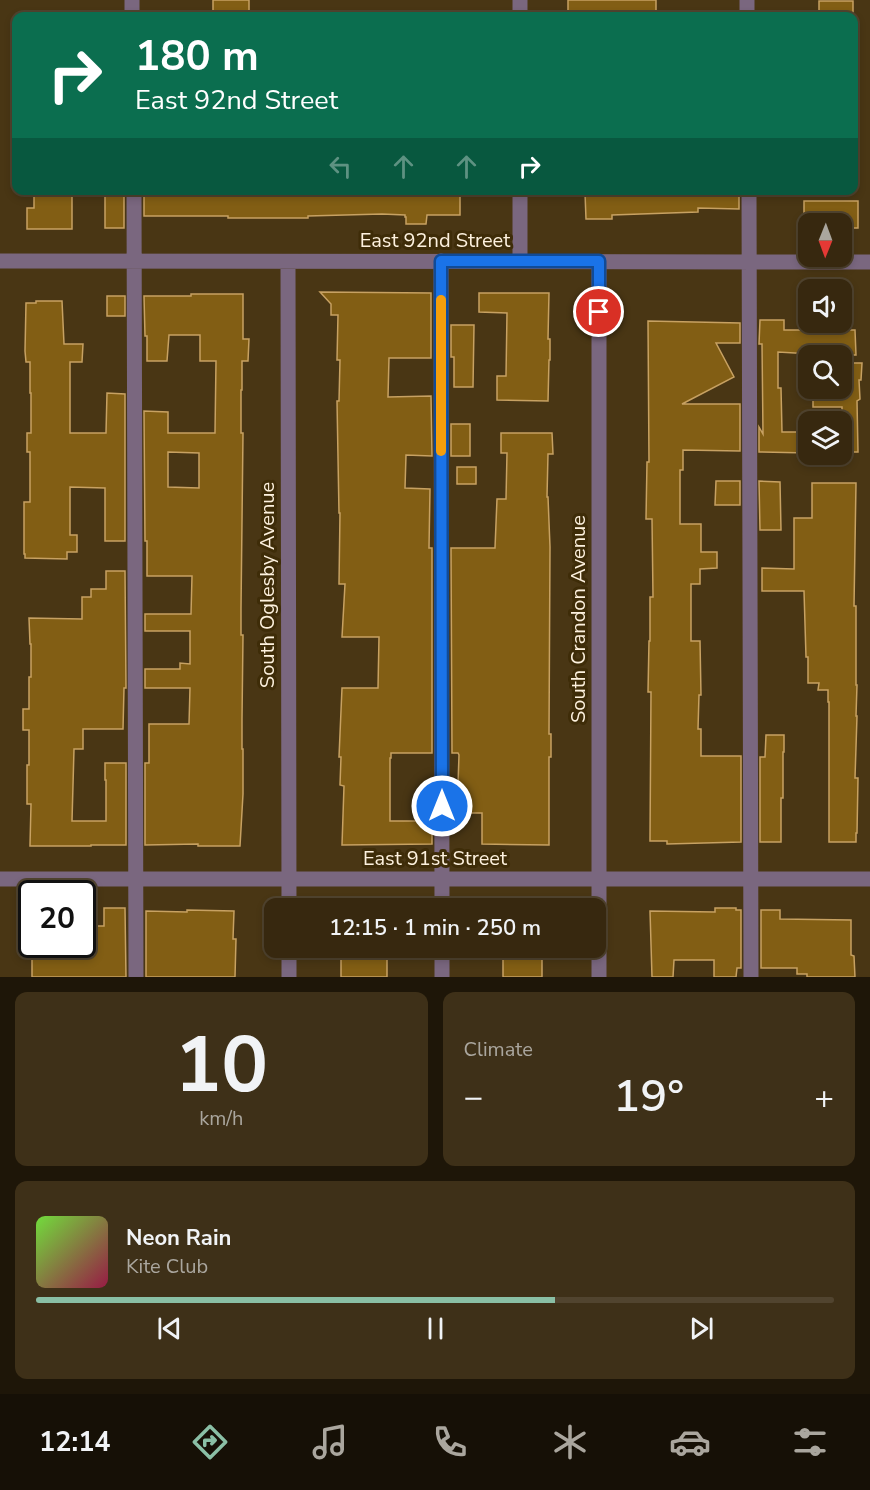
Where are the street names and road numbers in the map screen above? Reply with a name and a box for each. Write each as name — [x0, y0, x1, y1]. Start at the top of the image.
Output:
street label: East 92nd Street — [360, 227, 511, 254]
street label: South Oglesby Avenue — [254, 482, 281, 688]
street label: South Crandon Avenue — [565, 515, 592, 723]
street label: East 91st Street — [363, 845, 508, 872]

